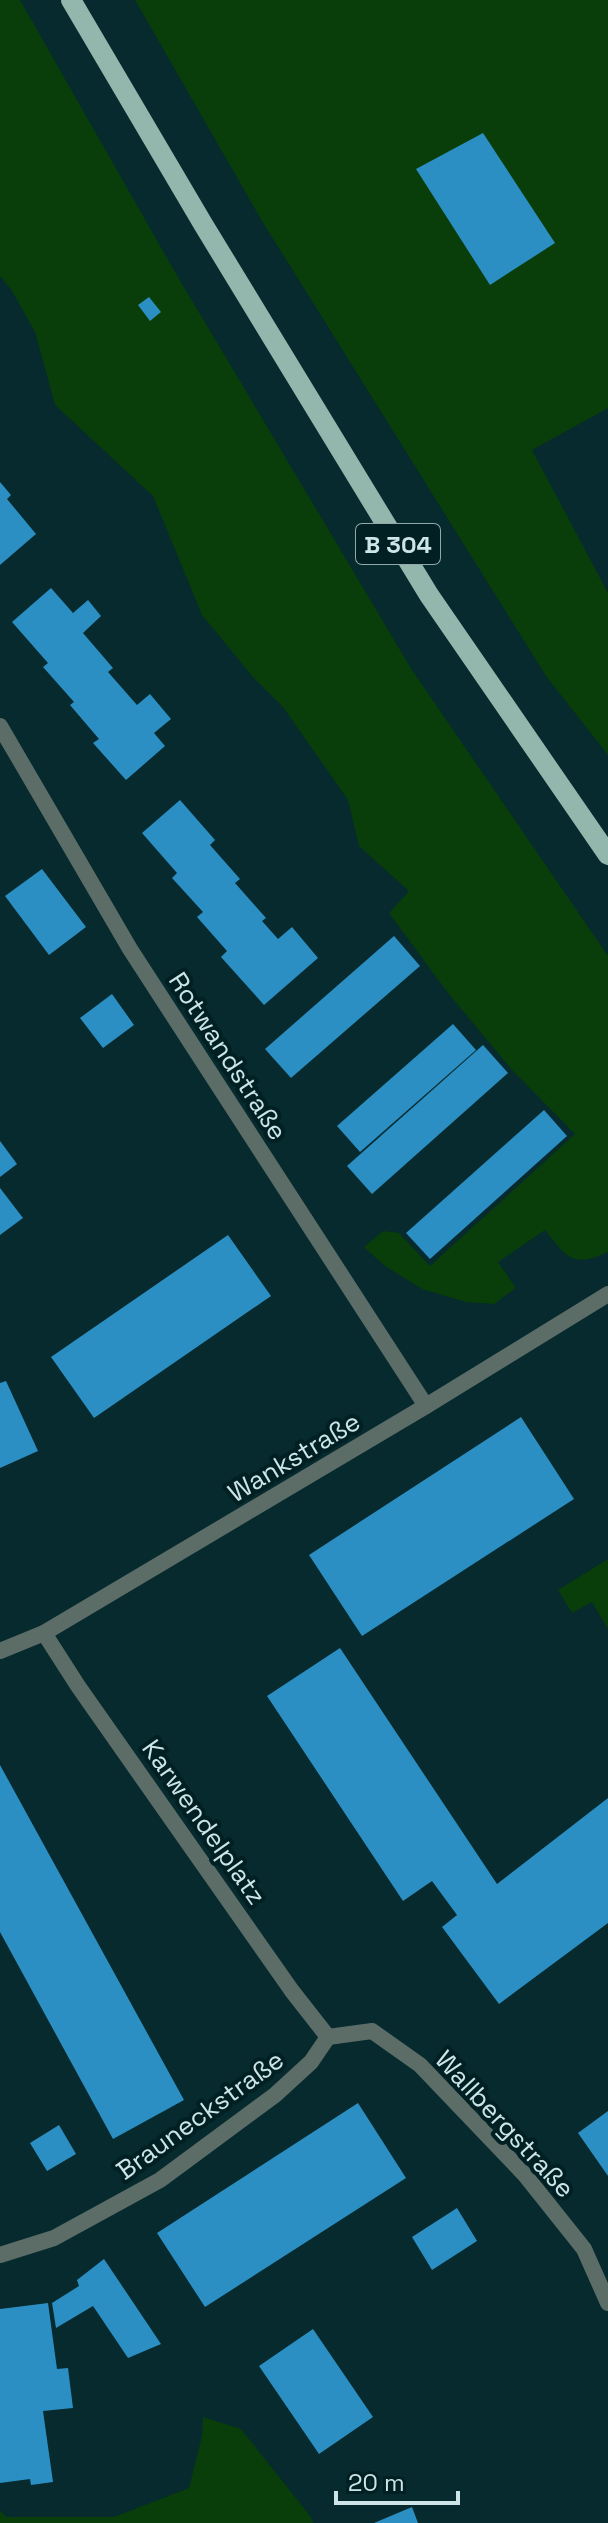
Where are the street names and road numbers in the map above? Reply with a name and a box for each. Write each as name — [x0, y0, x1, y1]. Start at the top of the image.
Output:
road number: B 304 — [356, 524, 440, 564]
street label: Rotwandstraße — [161, 966, 295, 1146]
street label: Wankstraße — [222, 1404, 366, 1510]
street label: Karwendelplatz — [135, 1733, 273, 1911]
street label: Brauneckstraße — [109, 2043, 291, 2187]
street label: Wallbergstraße — [428, 2043, 582, 2205]

